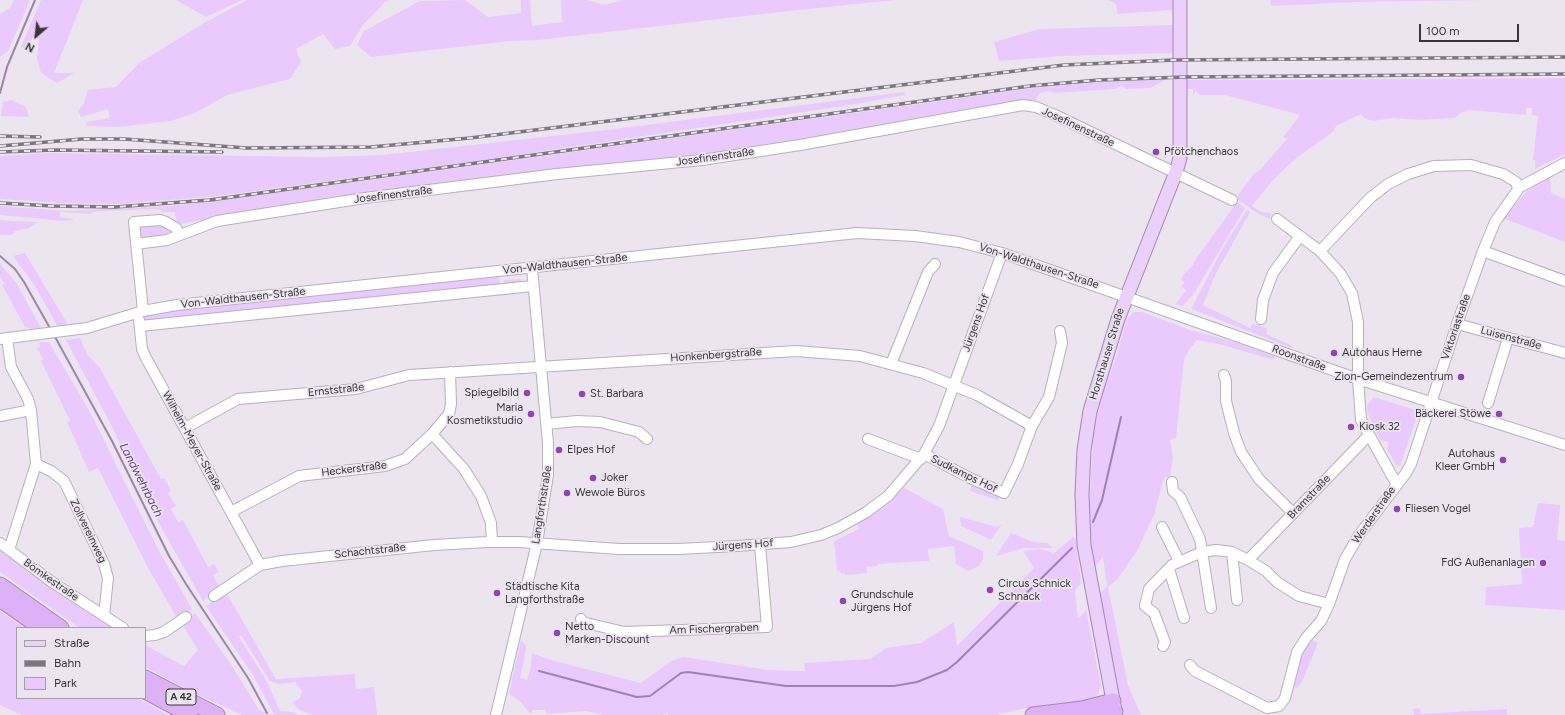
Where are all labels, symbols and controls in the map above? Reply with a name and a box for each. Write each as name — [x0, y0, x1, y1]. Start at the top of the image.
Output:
north arrow — [16, 16, 56, 56]
scale bar — [1421, 16, 1521, 42]
text: 100 m — [1426, 24, 1460, 38]
text: N — [23, 39, 37, 55]
street label: Josefinenstraße — [1039, 104, 1117, 150]
street label: Josefinenstraße — [675, 145, 755, 169]
place label: Pfötchenchaos — [1164, 145, 1238, 159]
marker: Pfötchenchaos — [1151, 147, 1161, 157]
street label: Josefinenstraße — [353, 184, 433, 206]
street label: Von-Waldthausen-Straße — [977, 240, 1101, 292]
street label: Von-Waldthausen-Straße — [502, 251, 628, 277]
street label: Von-Waldthausen-Straße — [180, 285, 306, 311]
street label: Jürgens Hof — [959, 292, 993, 354]
street label: Viktoriastraße — [1439, 292, 1473, 362]
street label: Horsthauser Straße — [1087, 306, 1127, 402]
street label: Luisenstraße — [1479, 324, 1543, 352]
street label: Roonstraße — [1270, 342, 1328, 374]
street label: Honkenbergstraße — [670, 345, 762, 365]
place label: Autohaus Herne — [1342, 346, 1422, 360]
marker: Autohaus Herne — [1329, 348, 1339, 358]
place label: Zion-Gemeindezentrum — [1334, 370, 1453, 384]
marker: Zion-Gemeindezentrum — [1456, 372, 1466, 382]
street label: Ernststraße — [307, 380, 365, 400]
place label: Spiegelbild — [464, 386, 519, 400]
place label: St. Barbara — [590, 387, 643, 401]
marker: Spiegelbild — [522, 388, 532, 398]
street label: Wilhelm-Meyer-Straße — [159, 389, 225, 493]
marker: St. Barbara — [577, 389, 587, 399]
place label: Maria Kosmetikstudio — [447, 401, 523, 427]
place label: Bäckerei Stöwe — [1415, 407, 1491, 421]
marker: Maria Kosmetikstudio — [526, 409, 536, 419]
marker: Bäckerei Stöwe — [1494, 409, 1504, 419]
place label: Kiosk 32 — [1359, 420, 1400, 434]
marker: Kiosk 32 — [1346, 422, 1356, 432]
water label: Landwehrbach — [116, 441, 166, 519]
place label: Elpes Hof — [567, 443, 615, 457]
marker: Elpes Hof — [554, 445, 564, 455]
place label: Autohaus Kleer GmbH — [1435, 447, 1495, 473]
street label: Sudkamps Hof — [928, 452, 1000, 496]
marker: Autohaus Kleer GmbH — [1498, 455, 1508, 465]
street label: Heckerstraße — [320, 458, 388, 480]
street label: Langforthstraße — [529, 465, 555, 545]
place label: Joker — [601, 471, 628, 485]
street label: Bramstraße — [1285, 472, 1333, 522]
marker: Joker — [588, 473, 598, 483]
street label: Werderstraße — [1349, 484, 1399, 546]
place label: Wewole Büros — [575, 486, 645, 500]
marker: Wewole Büros — [562, 488, 572, 498]
street label: Zollvereinweg — [67, 497, 109, 565]
place label: Fliesen Vogel — [1405, 502, 1470, 516]
marker: Fliesen Vogel — [1392, 504, 1402, 514]
street label: Jürgens Hof — [712, 536, 774, 554]
street label: Schachtstraße — [334, 541, 406, 561]
street label: Bömkestraße — [21, 556, 81, 604]
place label: FdG Außenanlagen — [1441, 556, 1535, 570]
marker: FdG Außenanlagen — [1538, 558, 1548, 568]
place label: Circus Schnick Schnack — [998, 577, 1071, 603]
place label: Städtische Kita Langforthstraße — [505, 580, 584, 606]
marker: Circus Schnick Schnack — [985, 585, 995, 595]
marker: Städtische Kita Langforthstraße — [492, 588, 502, 598]
place label: Grundschule Jürgens Hof — [851, 588, 914, 614]
marker: Grundschule Jürgens Hof — [838, 596, 848, 606]
place label: Netto Marken-Discount — [565, 620, 650, 646]
street label: Am Fischergraben — [669, 621, 759, 637]
legend — [16, 627, 146, 699]
marker: Netto Marken-Discount — [552, 628, 562, 638]
text: Straße — [54, 636, 89, 650]
text: Bahn — [54, 656, 81, 670]
text: Park — [54, 676, 77, 690]
road number: A 42 — [166, 689, 196, 705]

